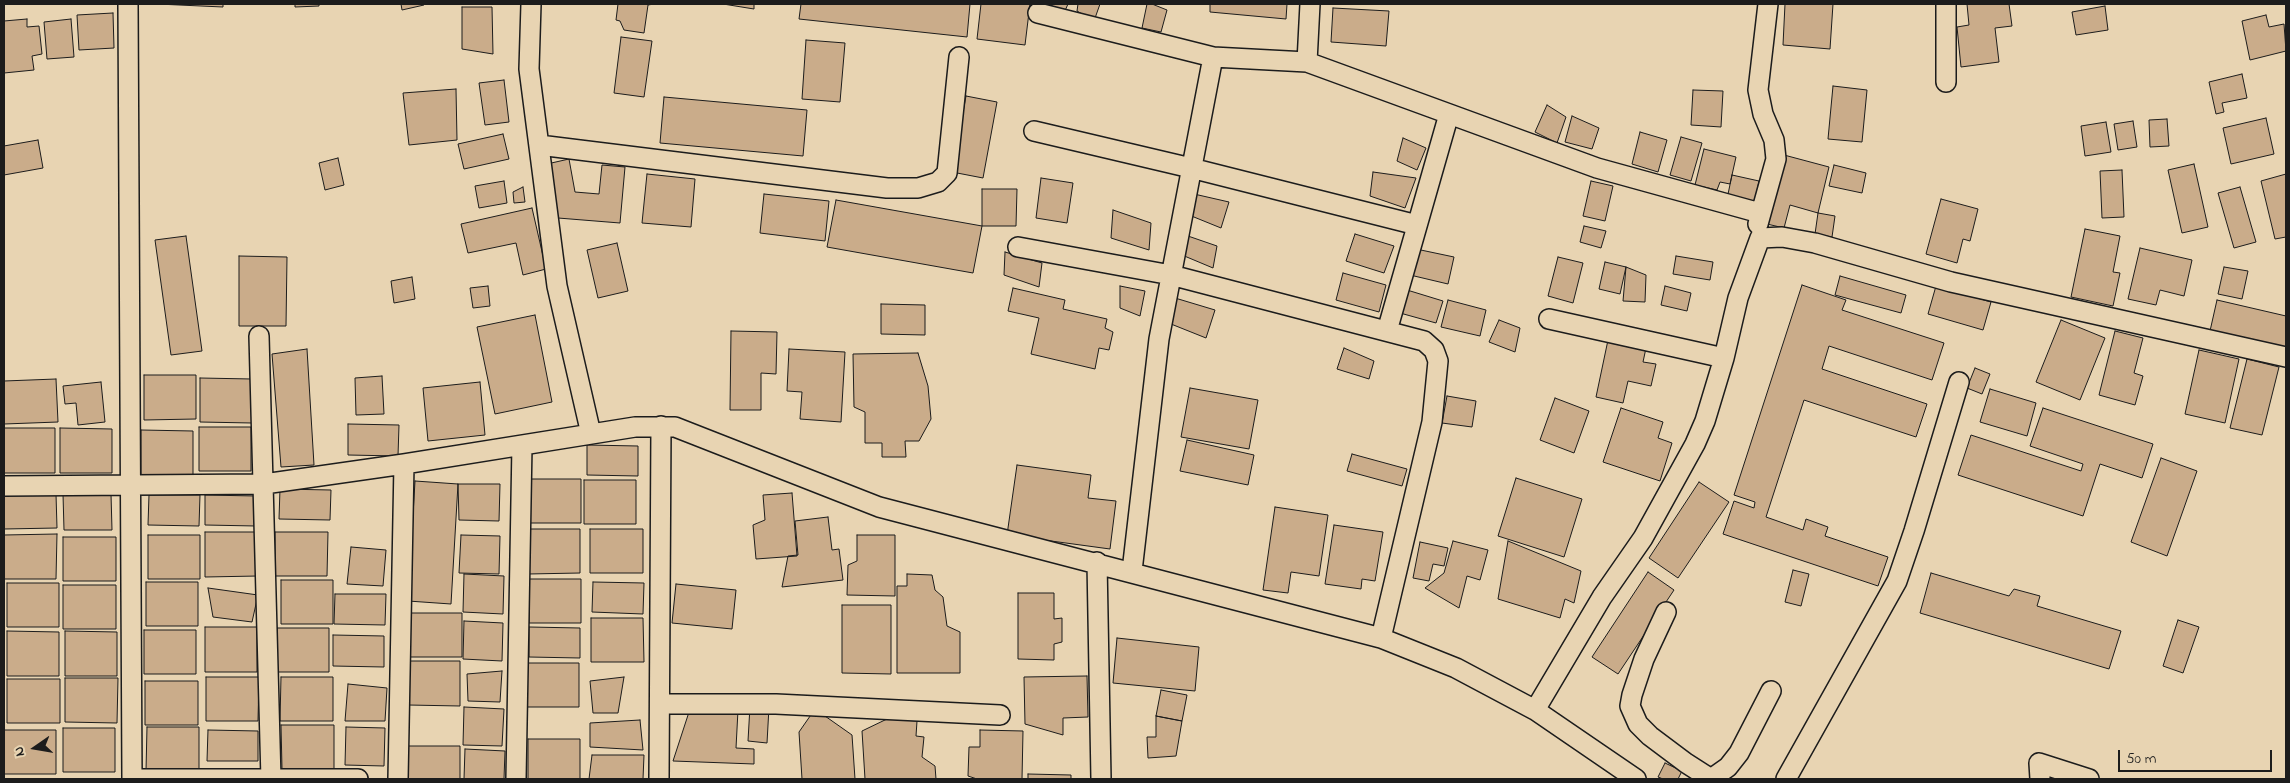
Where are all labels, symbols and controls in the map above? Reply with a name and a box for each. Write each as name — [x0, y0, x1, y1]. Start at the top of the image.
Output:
north arrow — [10, 723, 60, 773]
scale bar — [2120, 740, 2274, 772]
text: N — [9, 745, 31, 758]
text: 50 m — [2126, 748, 2156, 770]

